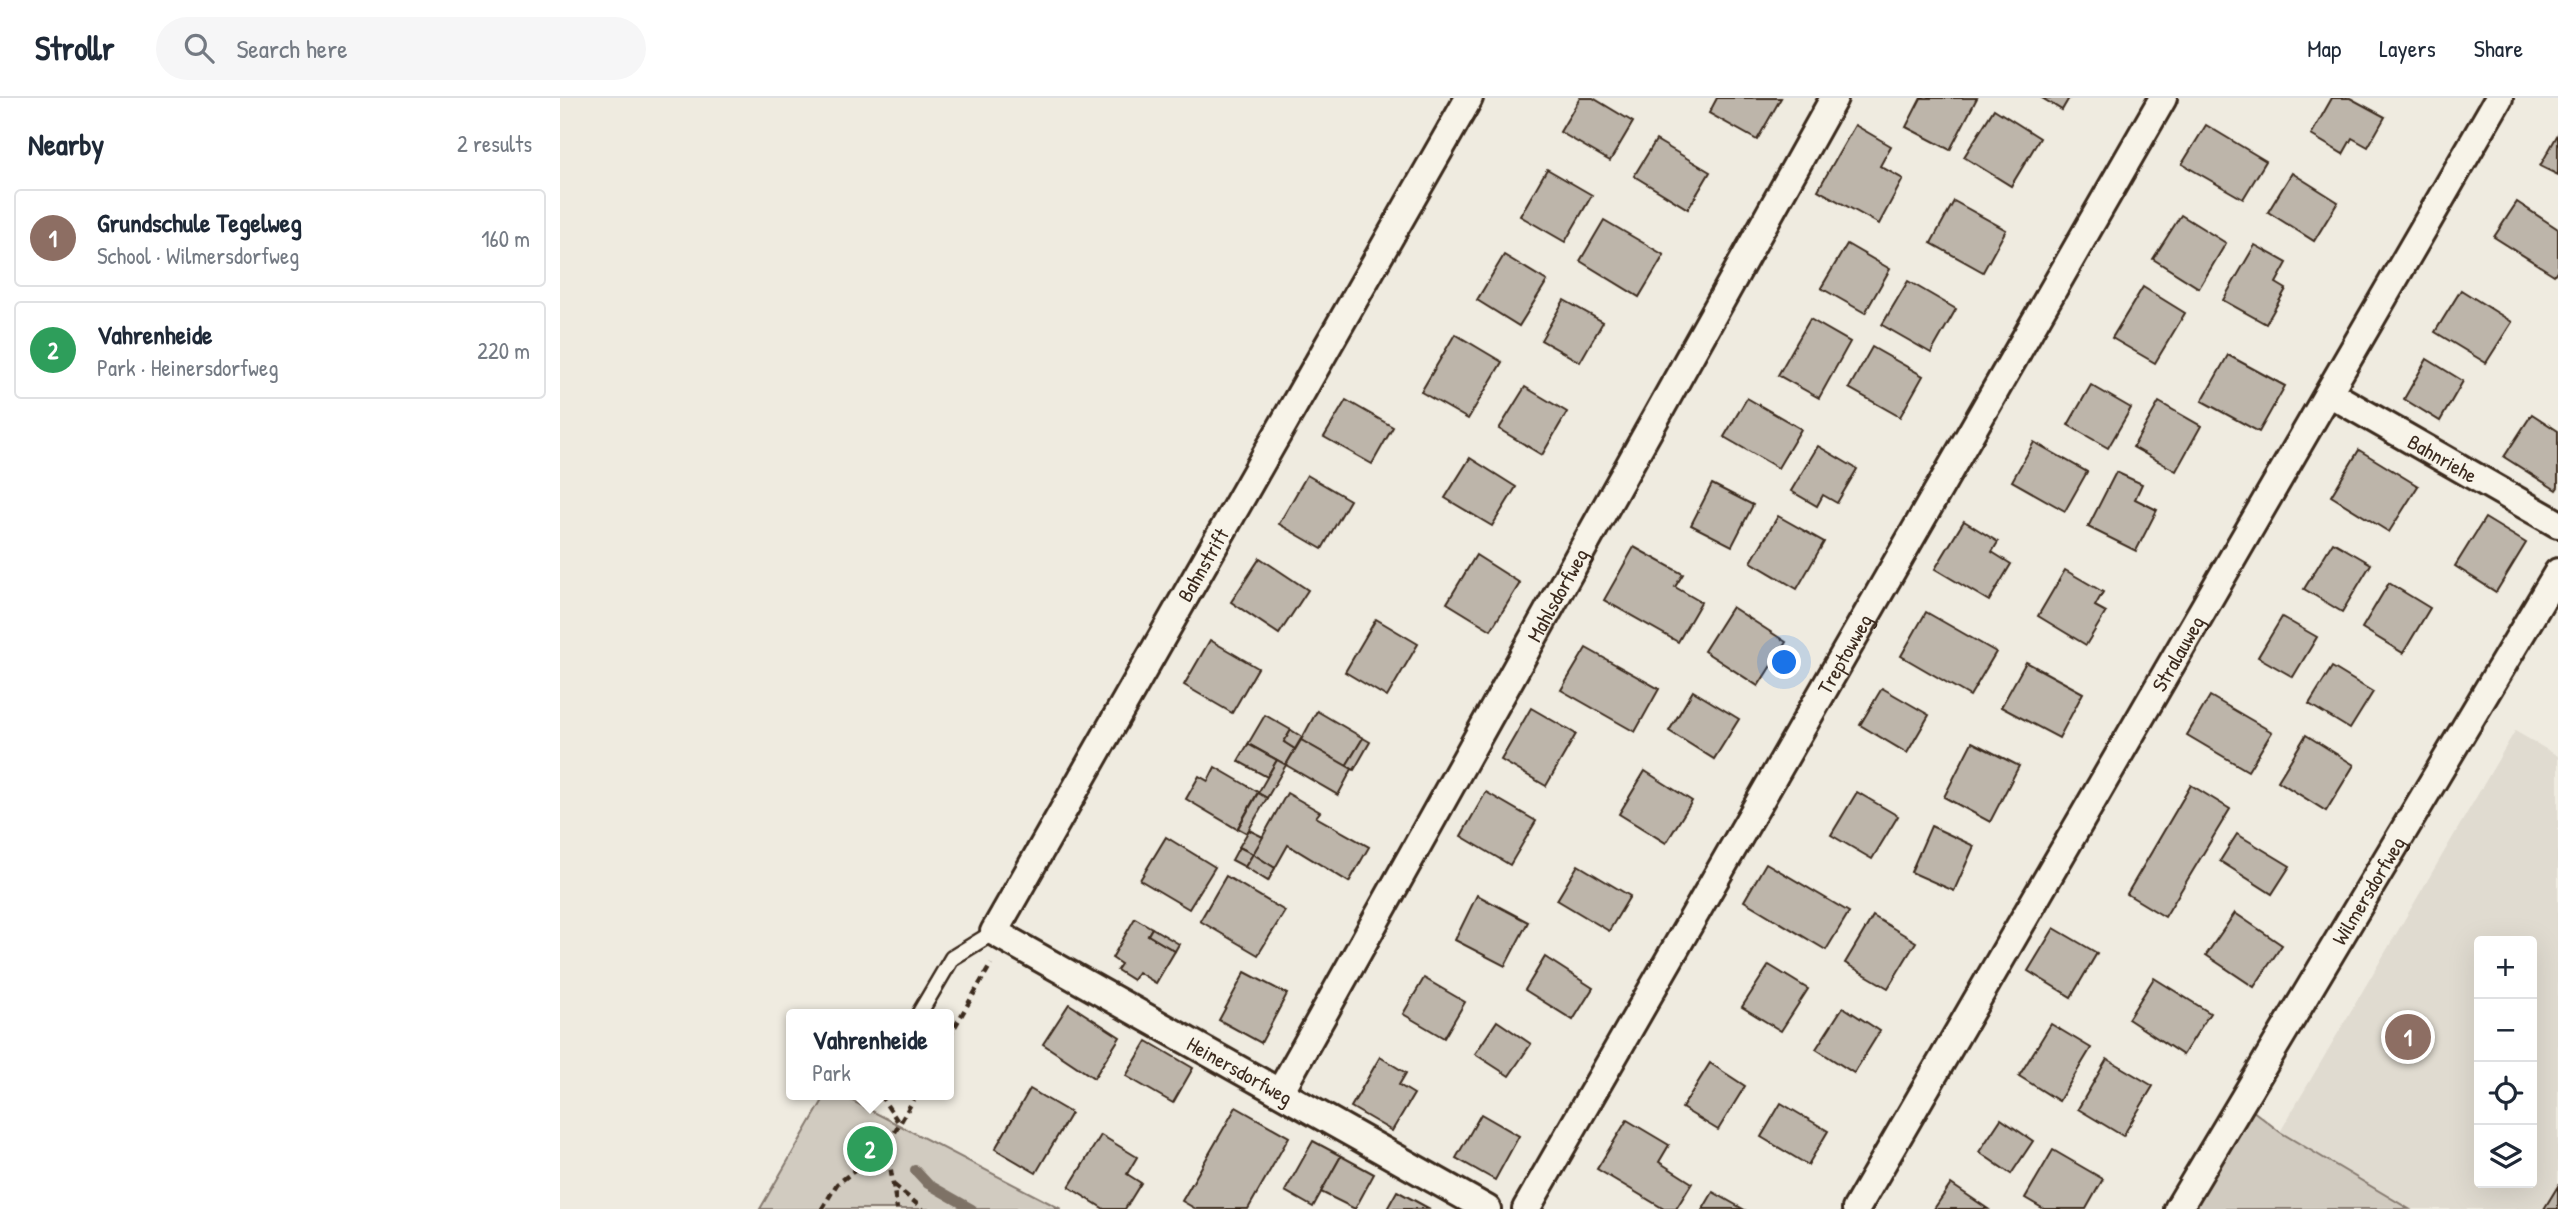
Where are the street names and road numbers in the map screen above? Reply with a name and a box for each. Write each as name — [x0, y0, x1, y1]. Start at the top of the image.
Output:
street label: Bahnriehe — [2403, 427, 2483, 489]
street label: Bahnstrift — [1170, 522, 1236, 607]
street label: Mahlsdorfweg — [1519, 543, 1595, 647]
street label: Treptowweg — [1810, 608, 1879, 699]
street label: Stralauweg — [2144, 610, 2211, 696]
street label: Wilmersdorfweg — [2324, 831, 2412, 950]
street label: Heinersdorfweg — [1182, 1029, 1298, 1111]

